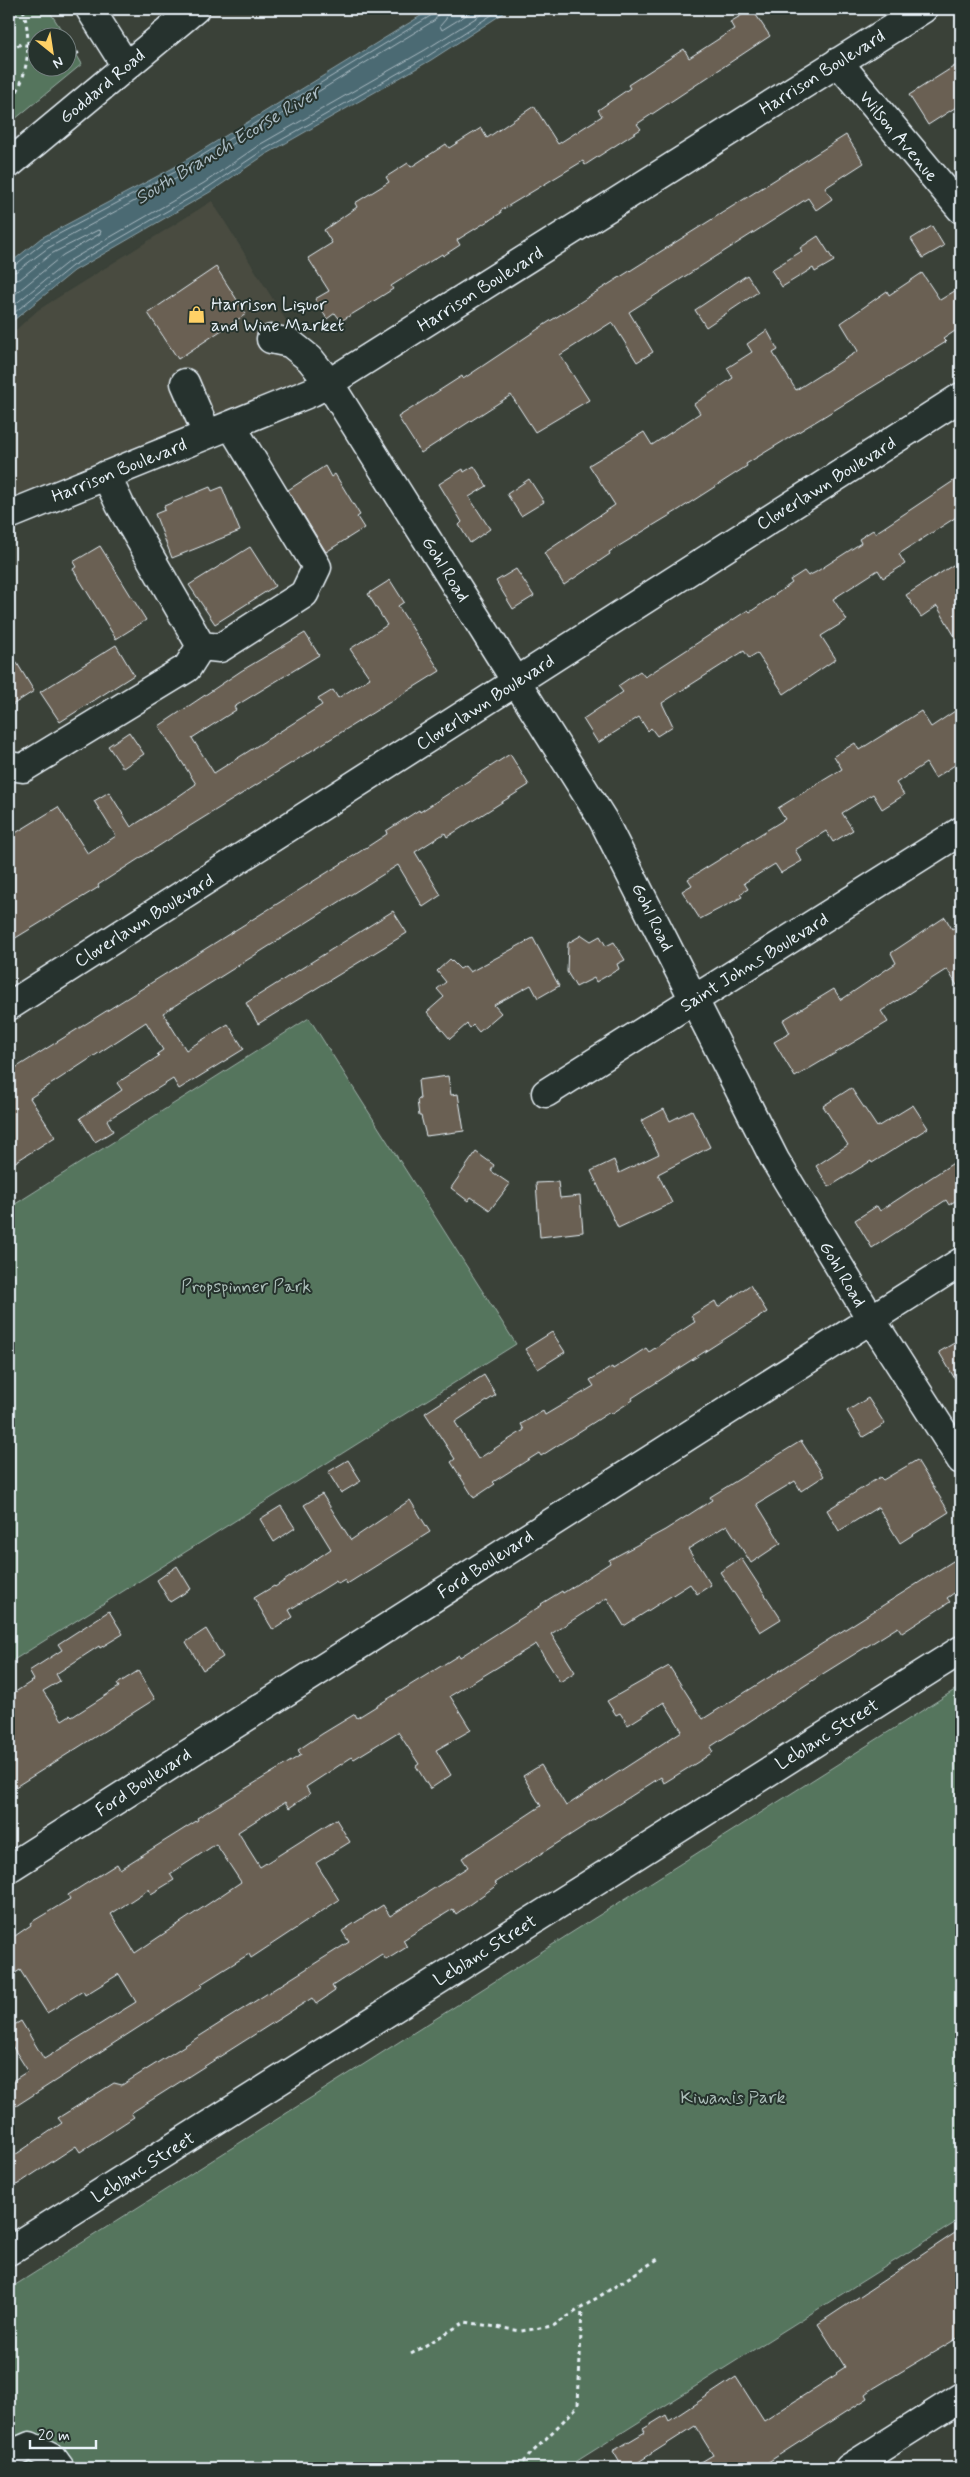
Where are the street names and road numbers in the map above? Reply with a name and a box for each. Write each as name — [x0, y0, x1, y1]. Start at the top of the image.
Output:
street label: Harrison Boulevard — [755, 25, 890, 121]
street label: Goddard Road — [55, 44, 151, 130]
street label: Wilson Avenue — [853, 86, 943, 187]
street label: Harrison Boulevard — [413, 242, 548, 338]
street label: Cloverlawn Boulevard — [752, 431, 901, 537]
street label: Harrison Boulevard — [48, 433, 191, 509]
street label: Gohl Road — [416, 532, 475, 607]
street label: Cloverlawn Boulevard — [412, 649, 559, 757]
street label: Cloverlawn Boulevard — [70, 868, 219, 974]
street label: Gohl Road — [625, 879, 679, 956]
street label: Saint Johns Boulevard — [676, 907, 833, 1018]
street label: Gohl Road — [813, 1237, 871, 1312]
street label: Ford Boulevard — [433, 1525, 538, 1605]
street label: Leblanc Street — [771, 1694, 884, 1776]
street label: Ford Boulevard — [91, 1743, 196, 1823]
street label: Leblanc Street — [429, 1910, 542, 1992]
street label: Leblanc Street — [87, 2127, 200, 2209]

